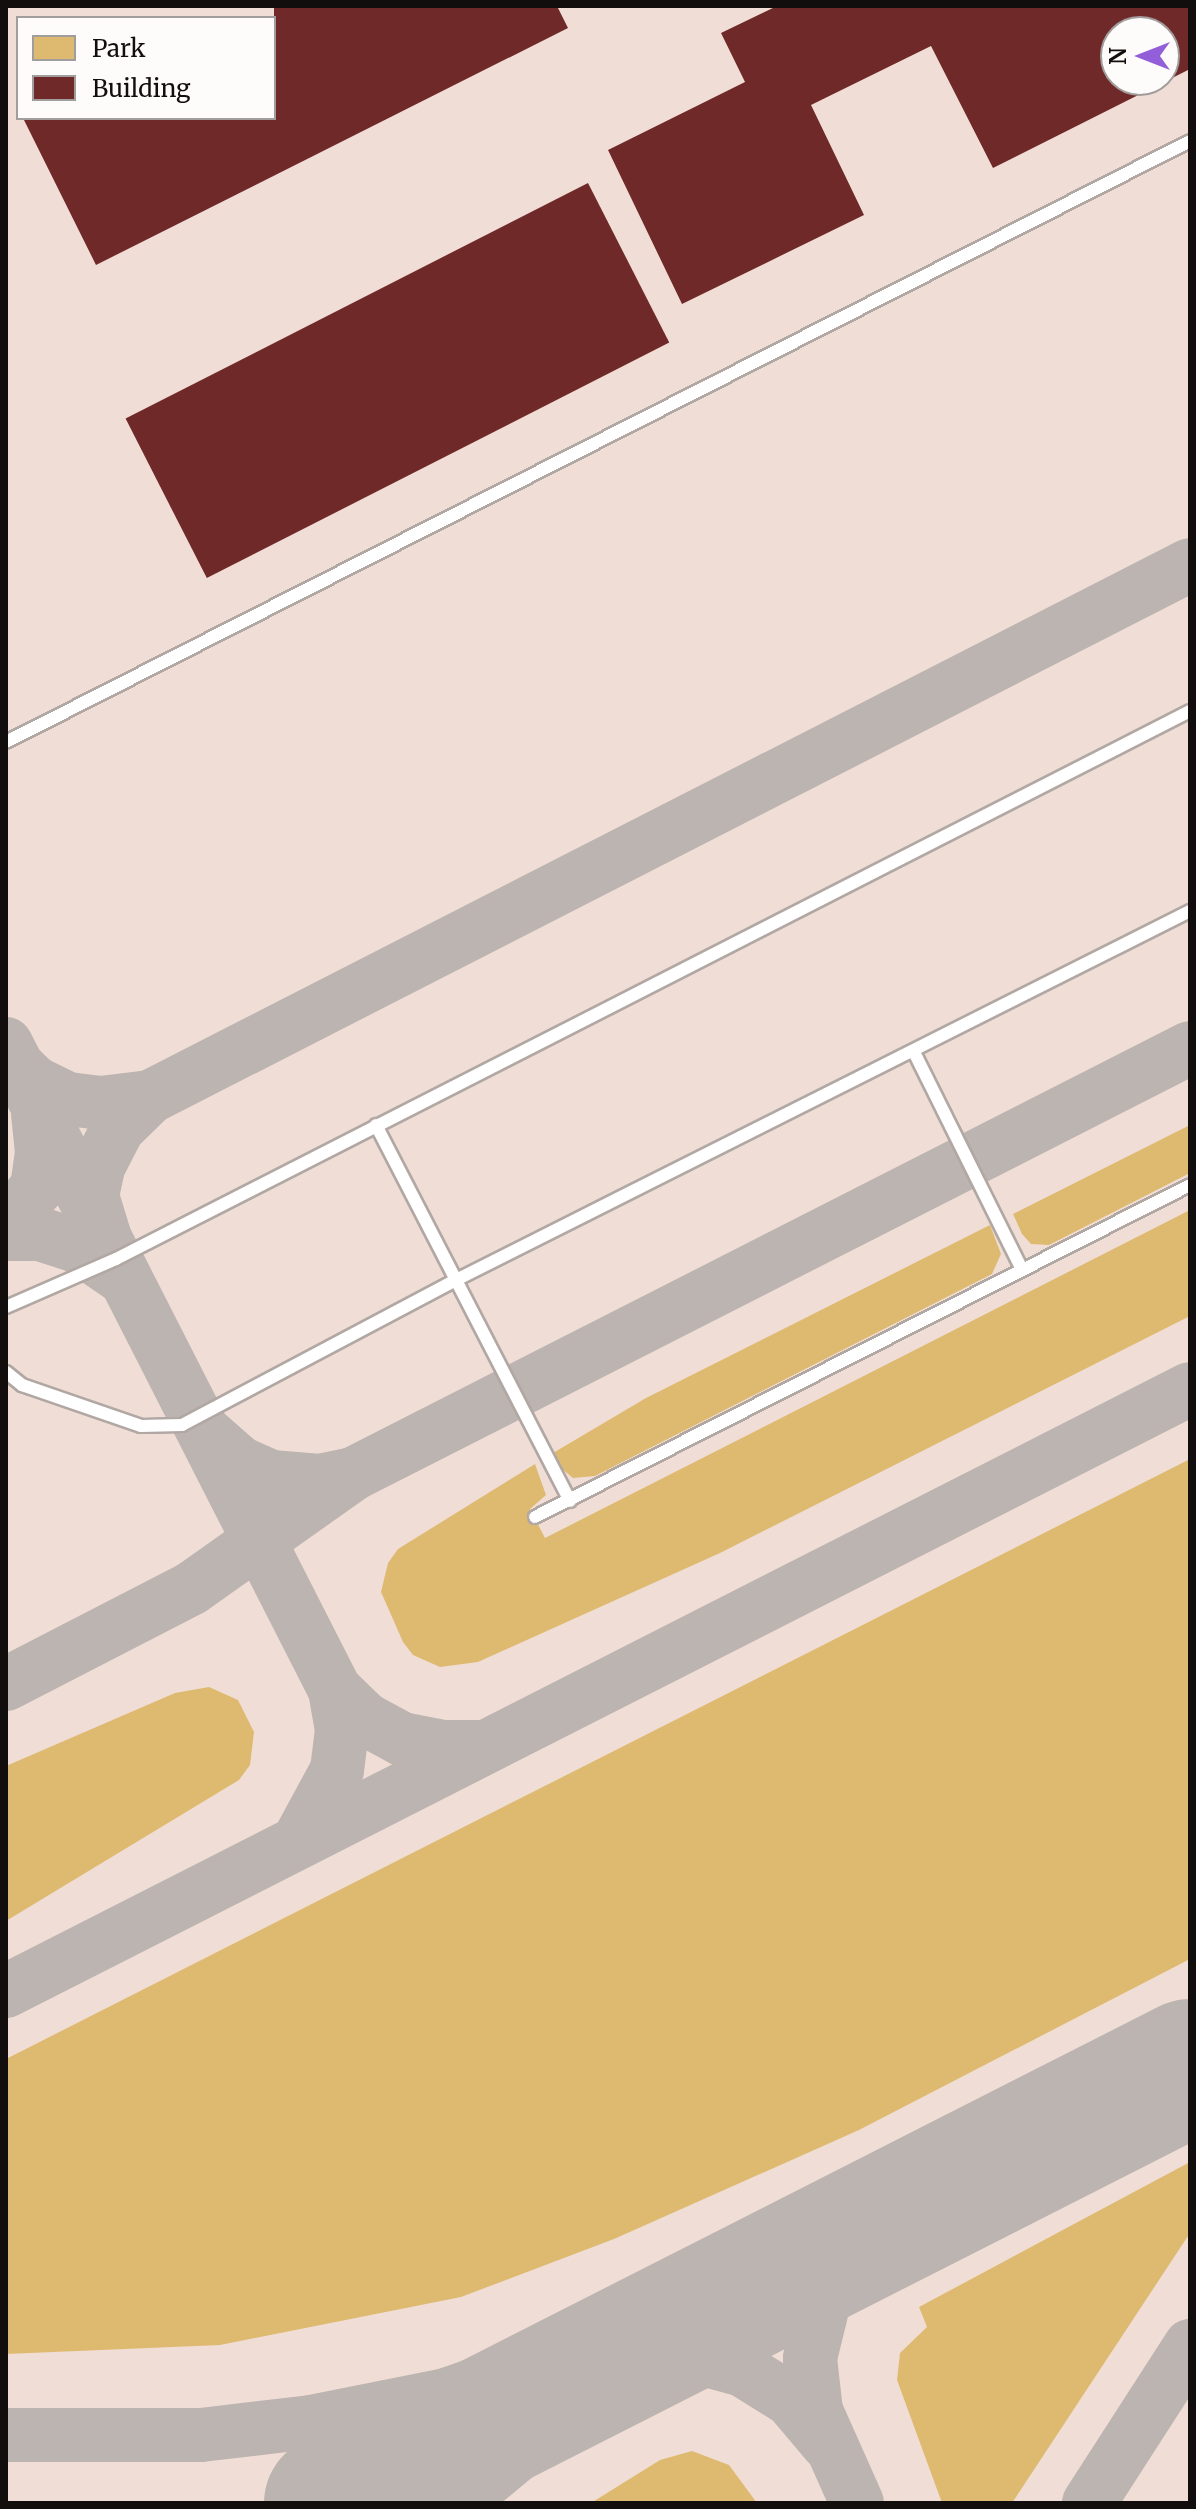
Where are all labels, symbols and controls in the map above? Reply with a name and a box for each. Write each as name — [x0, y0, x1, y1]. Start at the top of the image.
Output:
legend — [16, 16, 276, 120]
north arrow — [1100, 16, 1180, 96]
text: Park — [92, 33, 145, 64]
text: N — [1104, 47, 1132, 65]
text: Building — [92, 73, 191, 104]

